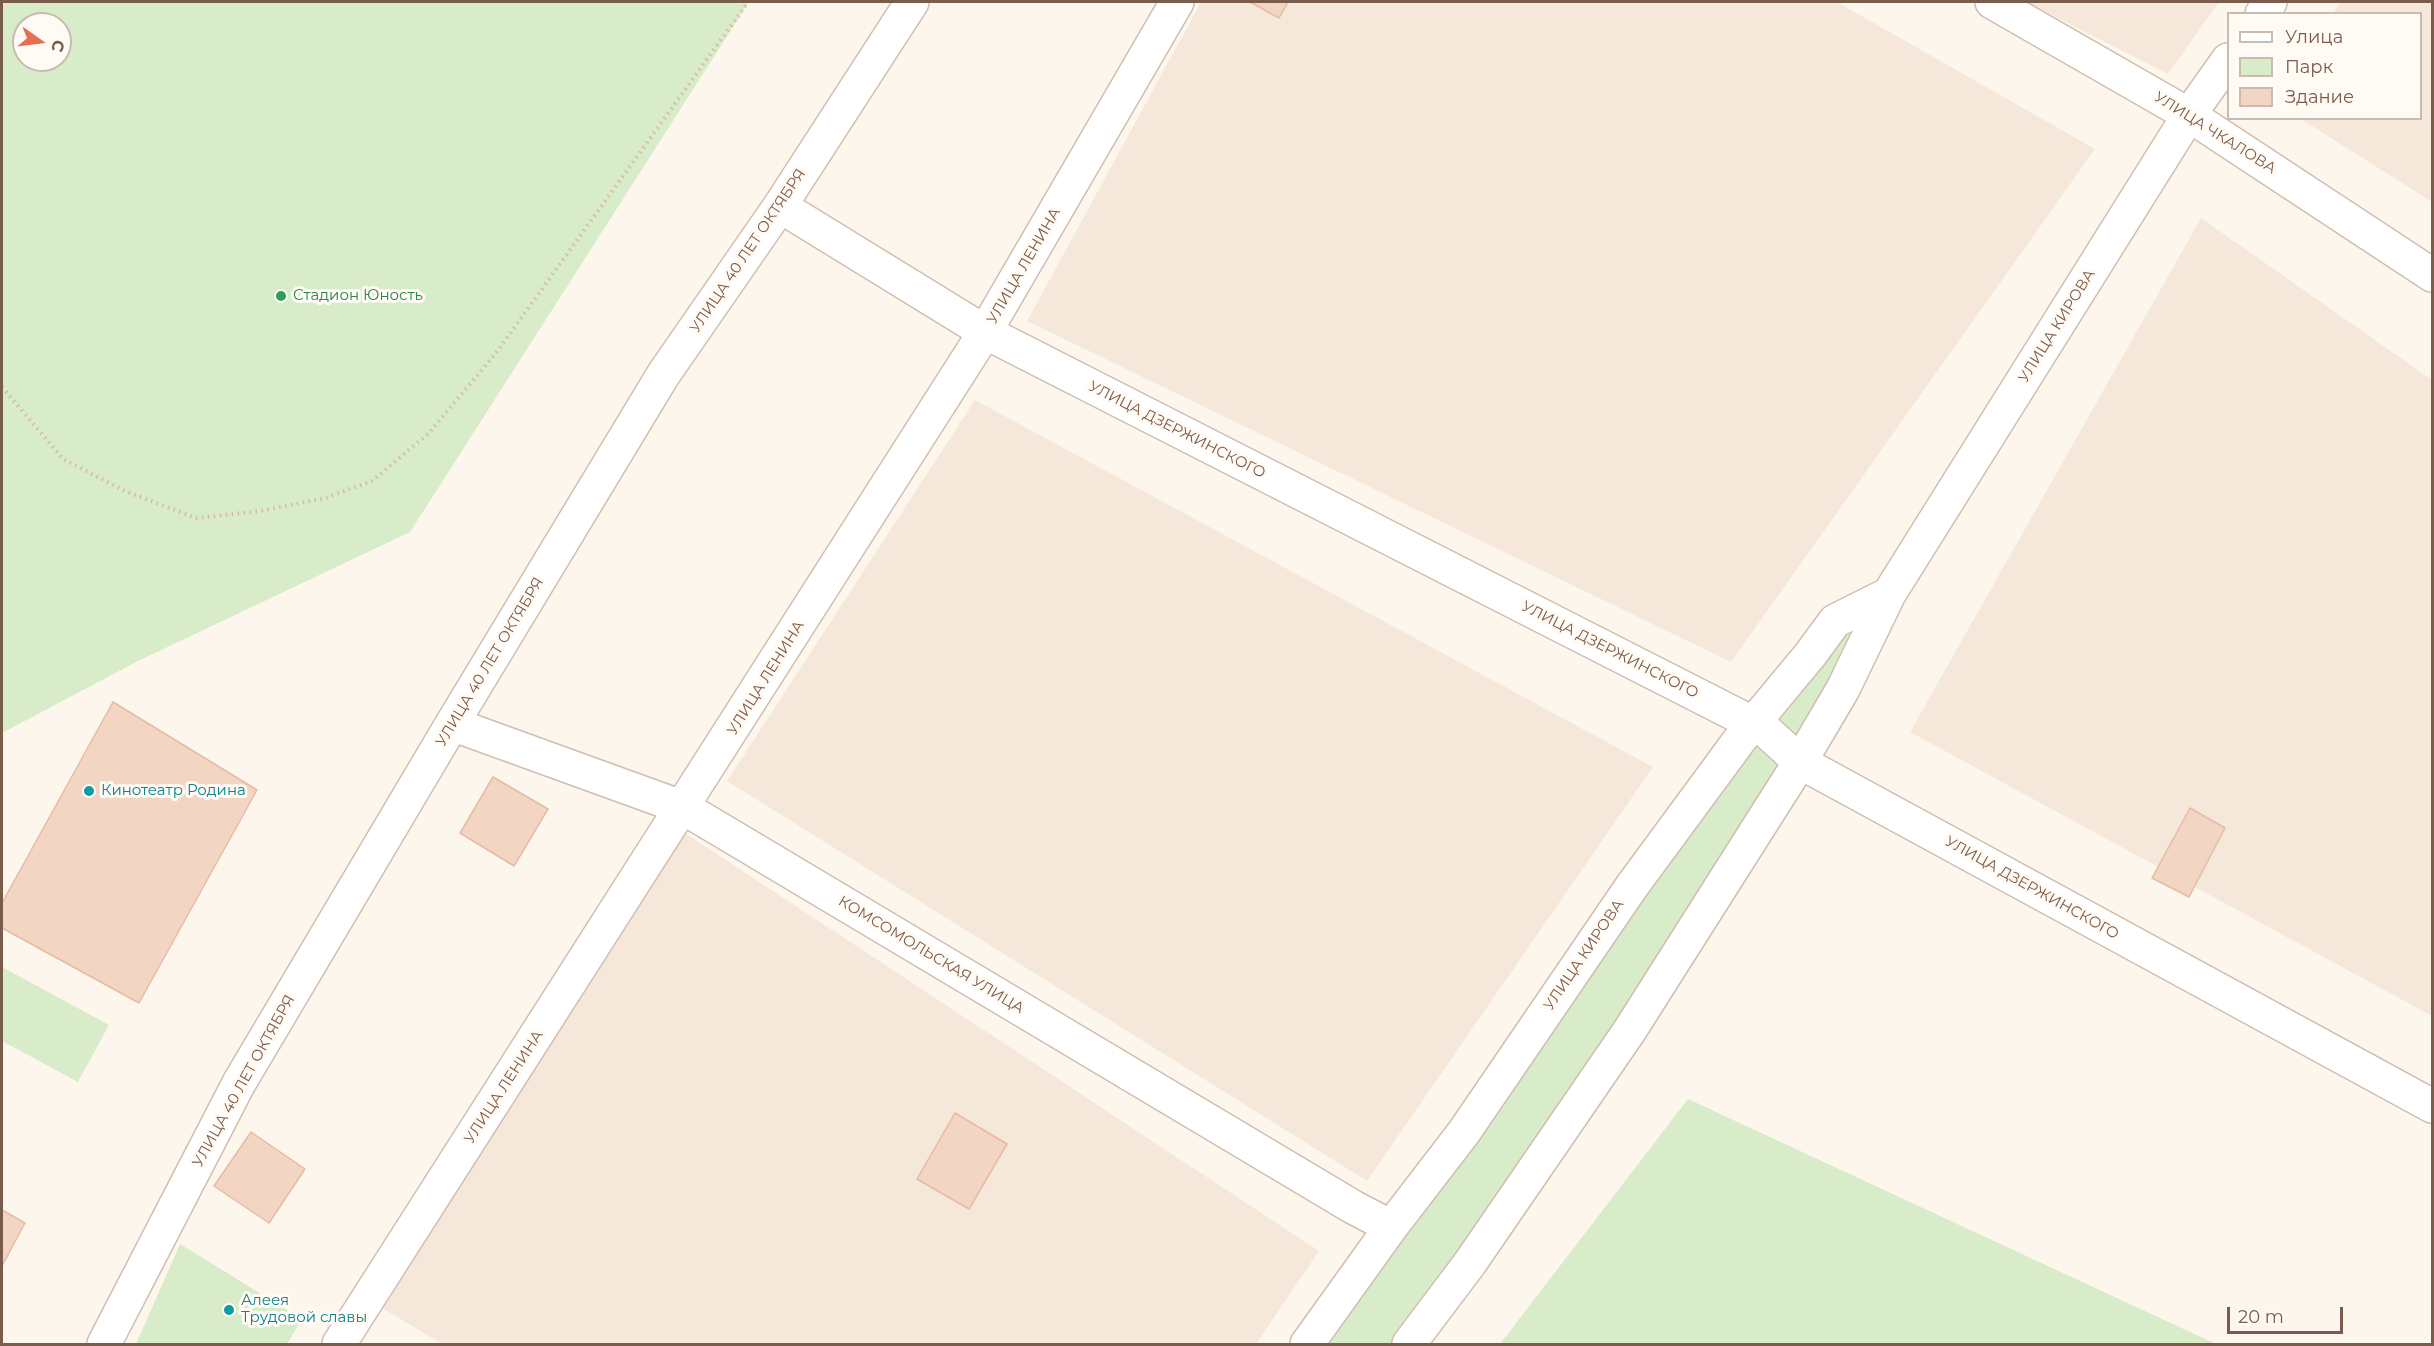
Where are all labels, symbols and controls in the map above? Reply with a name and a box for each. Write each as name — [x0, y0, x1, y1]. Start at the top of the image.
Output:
north arrow — [12, 12, 72, 72]
legend — [2227, 12, 2422, 120]
text: Улица — [2285, 26, 2343, 48]
text: С — [47, 38, 69, 54]
text: Парк — [2285, 56, 2333, 78]
text: Здание — [2285, 86, 2354, 108]
street label: УЛИЦА ЧКАЛОВА — [2151, 88, 2279, 178]
street label: УЛИЦА 40 ЛЕТ ОКТЯБРЯ — [686, 166, 810, 336]
street label: УЛИЦА ЛЕНИНА — [983, 205, 1065, 327]
street label: УЛИЦА КИРОВА — [2015, 266, 2099, 386]
place label: Стадион Юность — [293, 287, 423, 305]
marker: Стадион Юность — [274, 289, 288, 303]
street label: УЛИЦА ДЗЕРЖИНСКОГО — [1086, 378, 1268, 482]
street label: УЛИЦА 40 ЛЕТ ОКТЯБРЯ — [432, 574, 548, 750]
street label: УЛИЦА ДЗЕРЖИНСКОГО — [1519, 598, 1701, 702]
street label: УЛИЦА ЛЕНИНА — [724, 618, 808, 738]
place label: Кинотеатр Родина — [101, 782, 246, 800]
marker: Кинотеатр Родина — [82, 784, 96, 798]
street label: УЛИЦА ДЗЕРЖИНСКОГО — [1942, 833, 2122, 943]
street label: КОМСОМОЛЬСКАЯ УЛИЦА — [835, 892, 1027, 1018]
street label: УЛИЦА КИРОВА — [1540, 896, 1628, 1014]
street label: УЛИЦА 40 ЛЕТ ОКТЯБРЯ — [189, 992, 299, 1170]
street label: УЛИЦА ЛЕНИНА — [461, 1027, 547, 1147]
place label: Алеея Трудовой славы — [241, 1292, 367, 1327]
scale bar — [2230, 1295, 2346, 1333]
marker: Алеея Трудовой славы — [222, 1303, 236, 1317]
text: 20 m — [2238, 1306, 2284, 1328]

